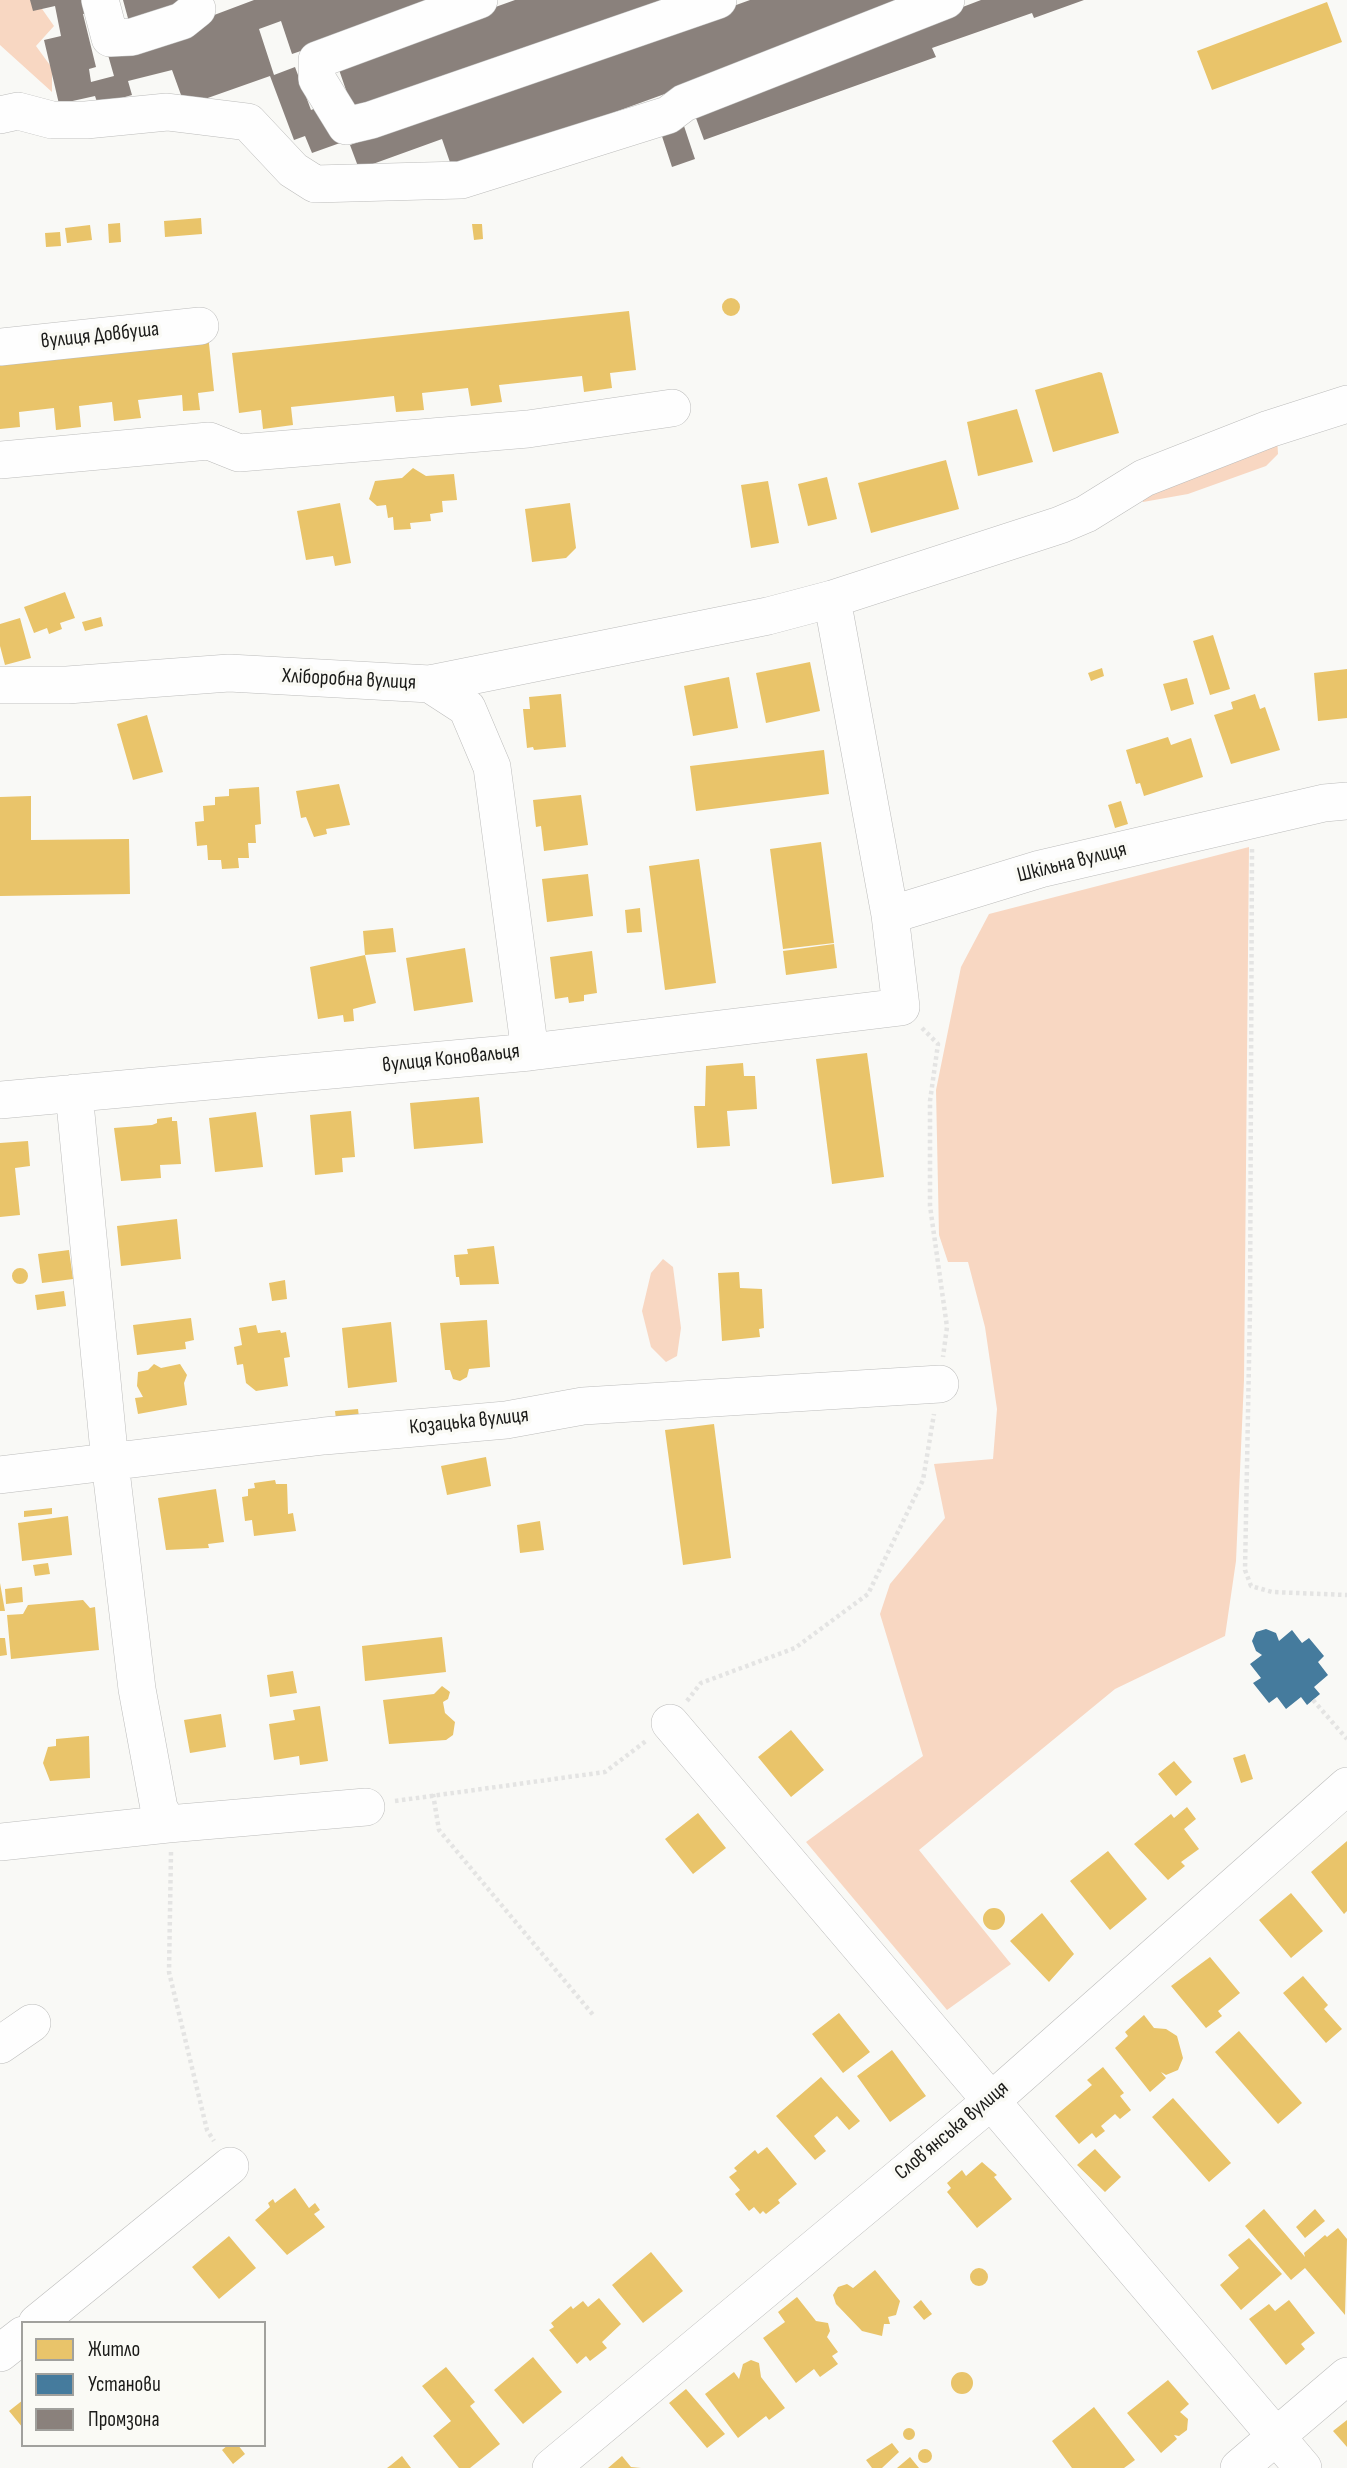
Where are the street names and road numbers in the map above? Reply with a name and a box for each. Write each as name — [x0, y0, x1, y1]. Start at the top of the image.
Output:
street label: вулиця Довбуша — [40, 317, 160, 355]
street label: Хліборобна вулиця — [281, 664, 417, 696]
street label: Шкільна вулиця — [1015, 837, 1129, 889]
street label: вулиця Коновальця — [381, 1039, 521, 1079]
street label: Козацька вулиця — [408, 1403, 530, 1441]
street label: Словʼянська вулиця — [890, 2076, 1014, 2186]

